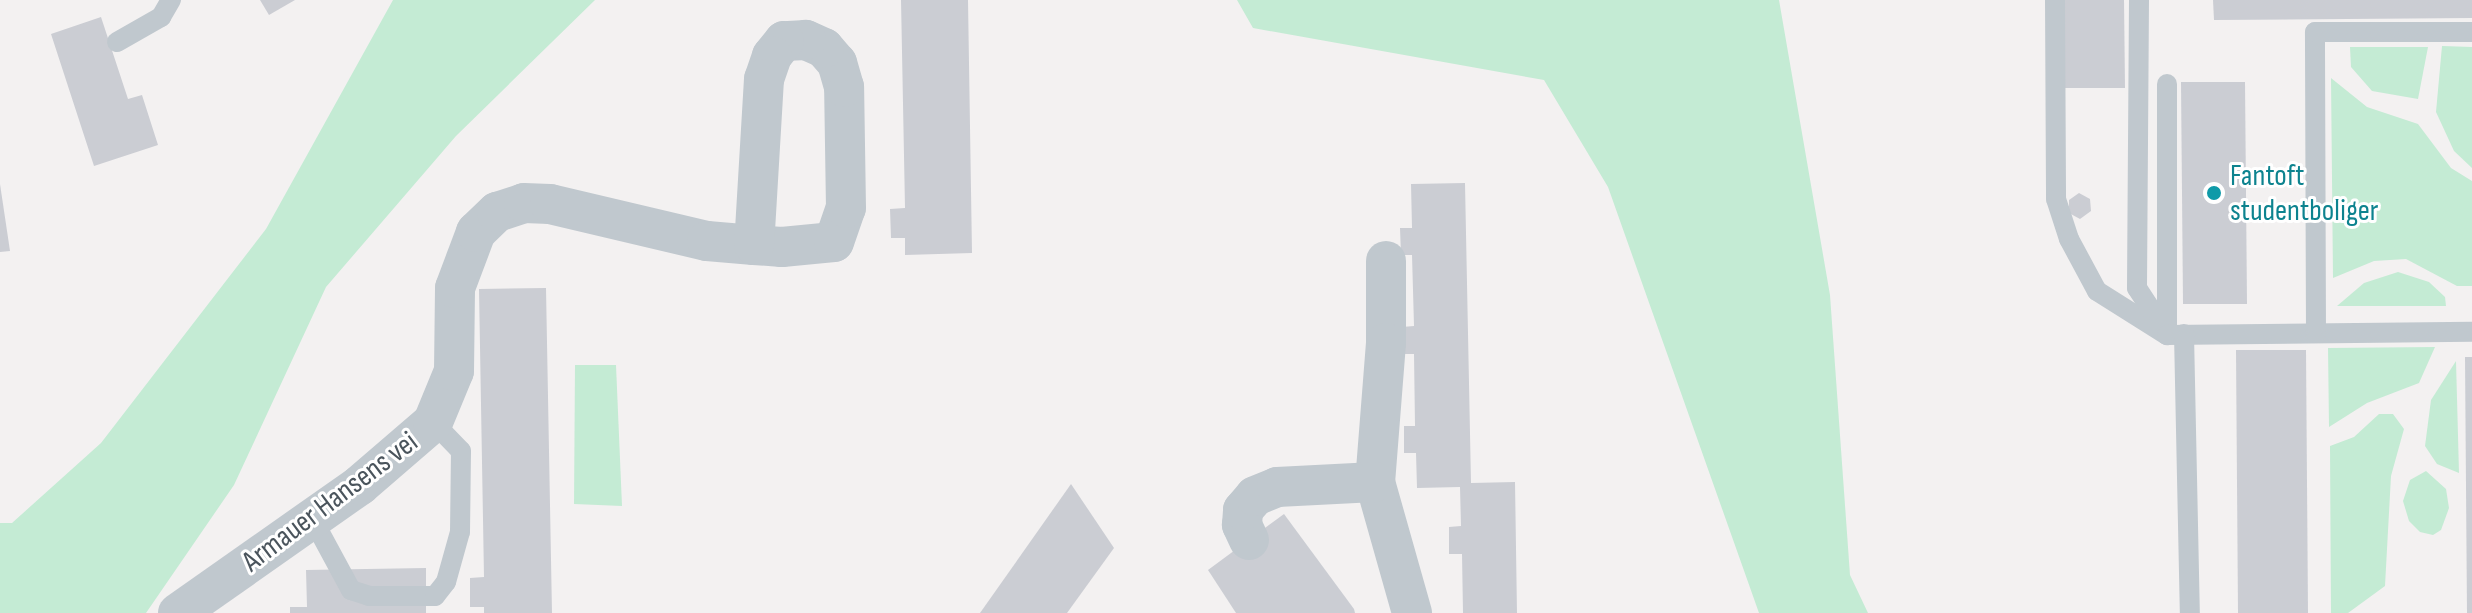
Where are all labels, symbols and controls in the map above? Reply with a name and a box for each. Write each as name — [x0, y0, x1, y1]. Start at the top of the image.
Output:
place label: Fantoft studentboliger — [2230, 158, 2378, 228]
marker: Fantoft studentboliger — [2205, 184, 2223, 202]
street label: Armauer Hansens vei — [235, 424, 425, 580]

